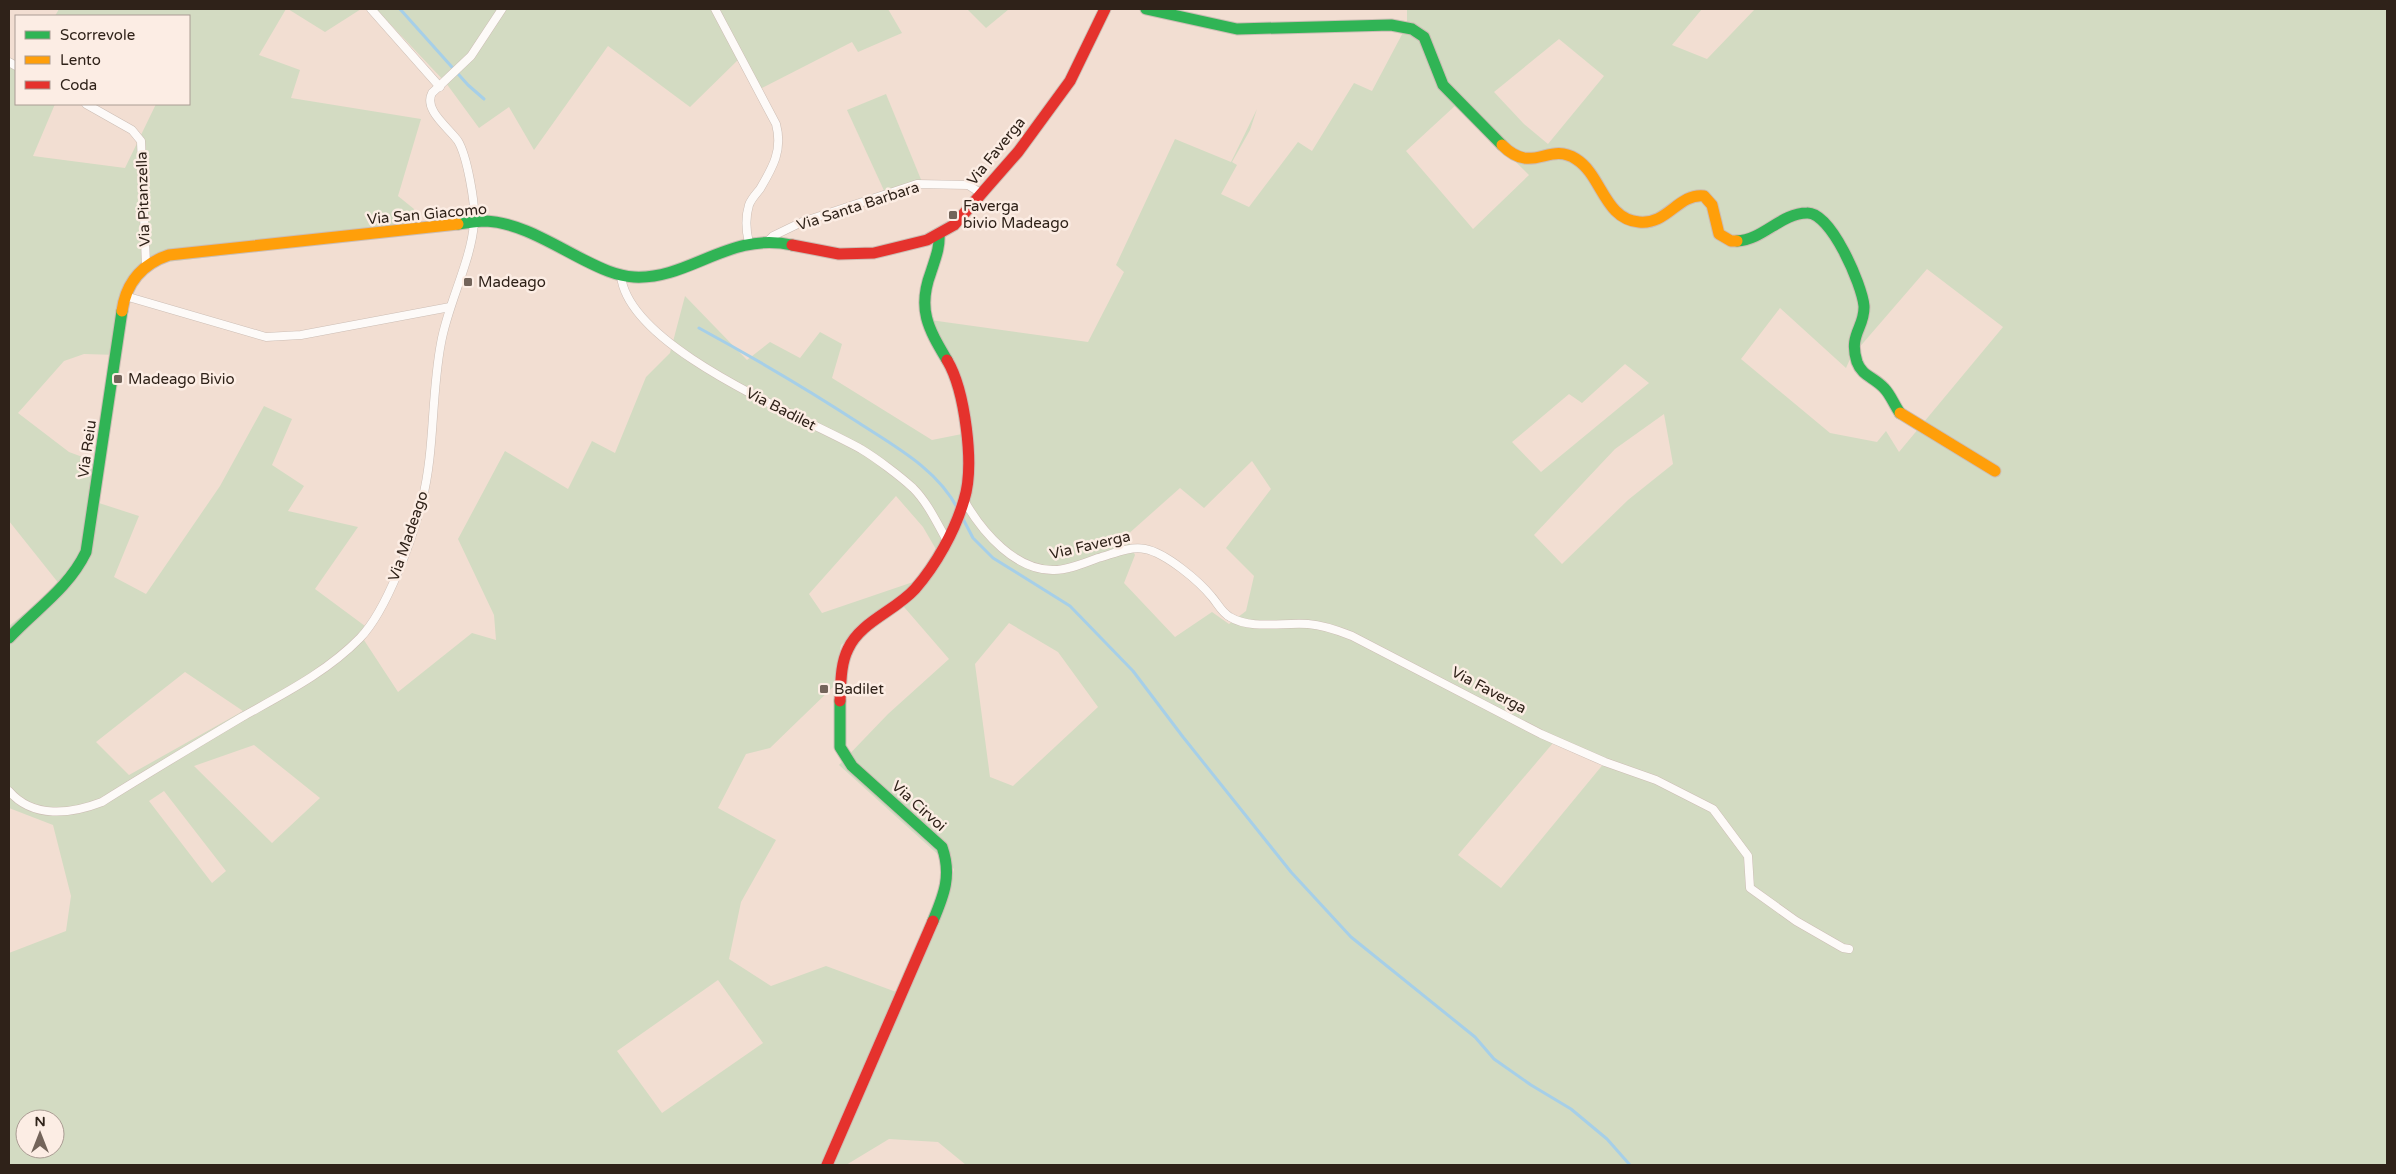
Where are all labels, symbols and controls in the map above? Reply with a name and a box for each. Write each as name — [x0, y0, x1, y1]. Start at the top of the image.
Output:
legend — [15, 15, 190, 105]
text: Scorrevole — [60, 26, 135, 44]
text: Lento — [60, 51, 101, 69]
text: Coda — [60, 76, 97, 94]
street label: Via Faverga — [963, 113, 1029, 189]
street label: Via Pitanzella — [132, 151, 154, 247]
street label: Via Santa Barbara — [795, 178, 921, 234]
place label: Faverga bivio Madeago — [963, 197, 1069, 232]
street label: Via San Giacomo — [366, 200, 488, 228]
marker: Faverga bivio Madeago — [947, 209, 959, 221]
place label: Madeago — [478, 273, 546, 291]
marker: Madeago — [462, 276, 474, 288]
place label: Madeago Bivio — [128, 370, 235, 388]
marker: Madeago Bivio — [112, 373, 124, 385]
street label: Via Badilet — [743, 384, 819, 434]
street label: Via Reiu — [74, 419, 100, 479]
street label: Via Madeago — [384, 489, 432, 583]
street label: Via Faverga — [1048, 527, 1132, 563]
street label: Via Faverga — [1448, 663, 1530, 717]
place label: Badilet — [834, 680, 884, 698]
marker: Badilet — [818, 683, 830, 695]
street label: Via Cirvoi — [888, 777, 950, 835]
north arrow — [15, 1109, 65, 1159]
text: N — [34, 1113, 46, 1130]

